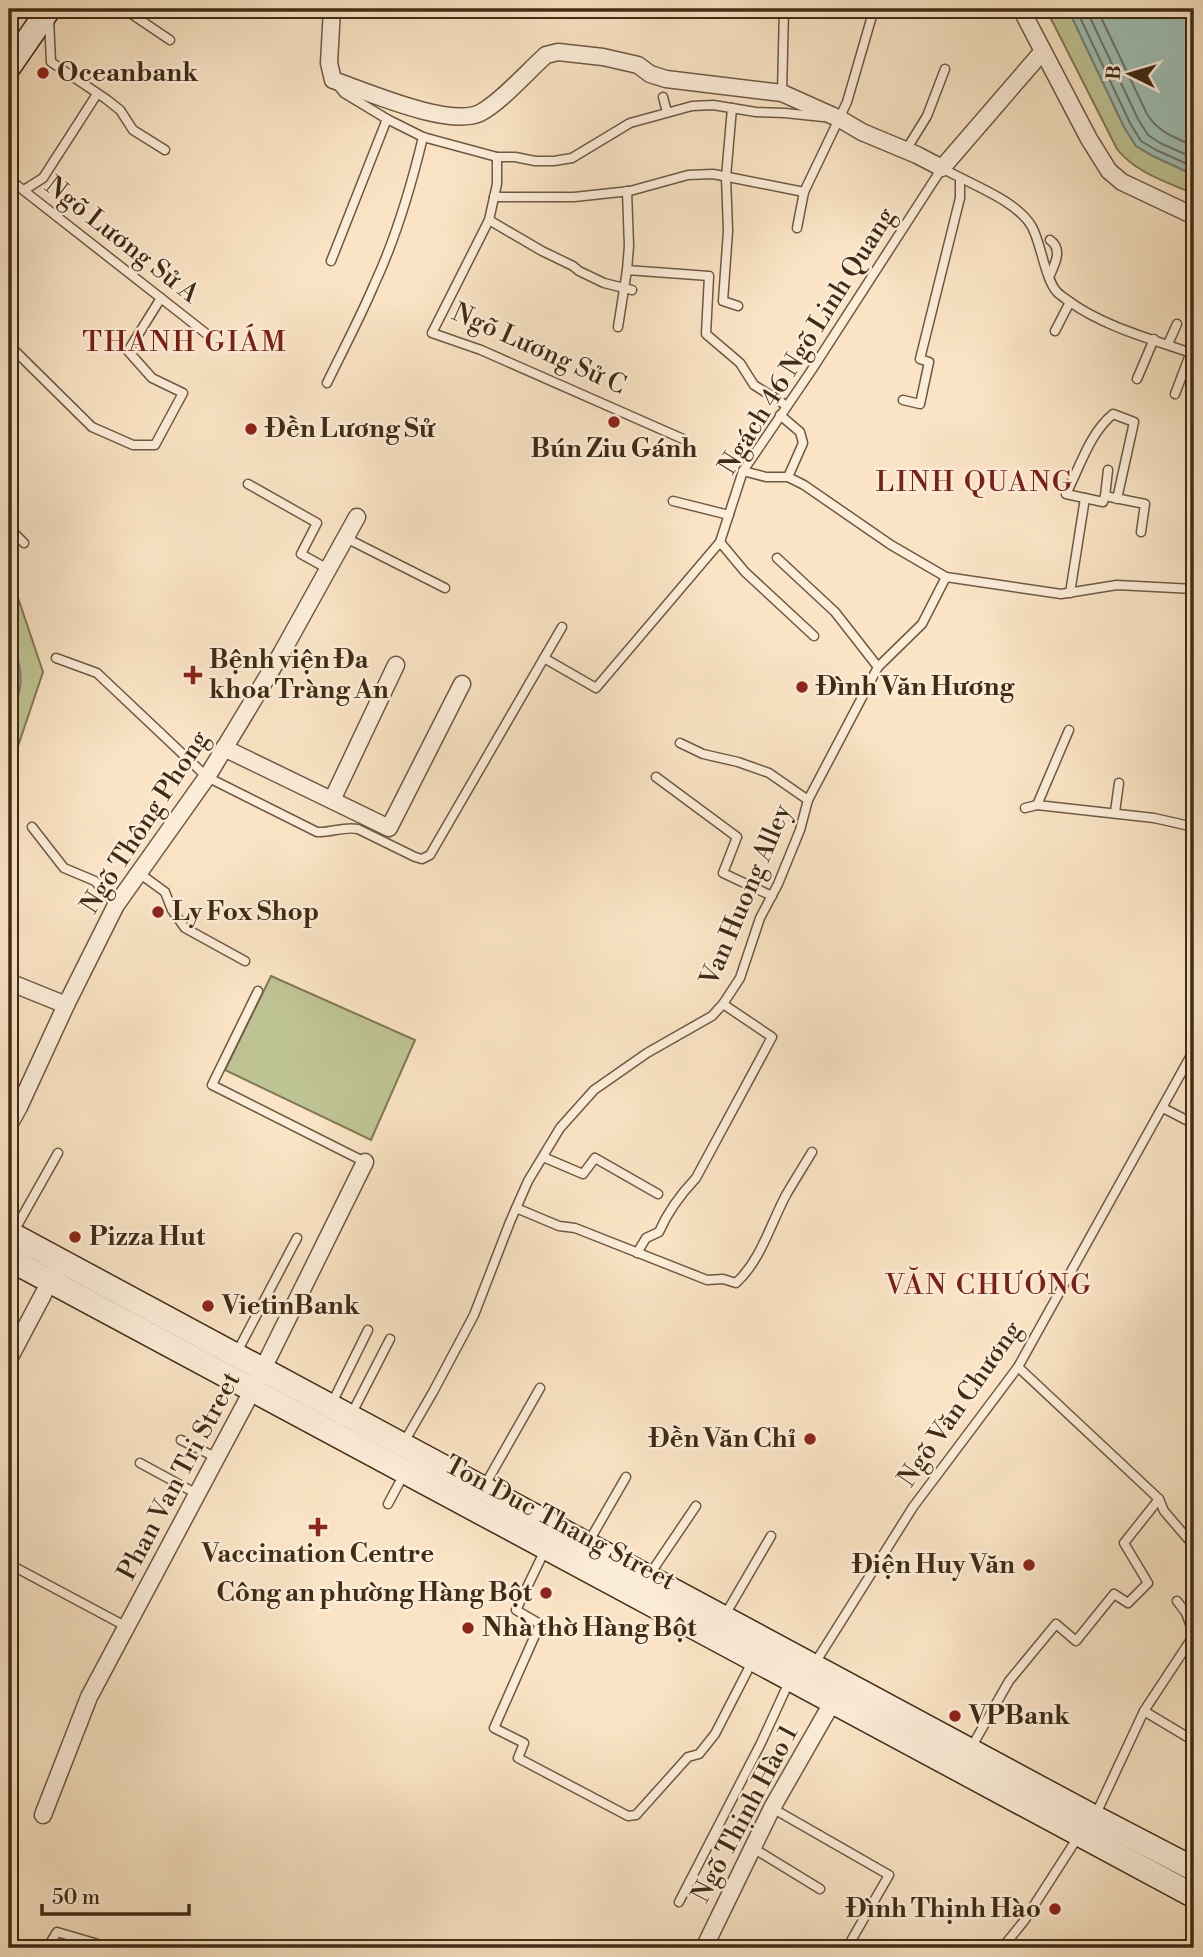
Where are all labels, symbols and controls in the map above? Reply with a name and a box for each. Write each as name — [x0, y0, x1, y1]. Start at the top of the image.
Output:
north arrow — [1094, 38, 1164, 108]
place label: Oceanbank — [57, 57, 199, 89]
text: B — [1101, 64, 1127, 81]
marker: Oceanbank — [35, 65, 51, 81]
street label: Ngõ Lương Sử A — [39, 170, 206, 311]
street label: Ngách 46 Ngõ Linh Quang — [712, 201, 903, 480]
street label: Ngõ Lương Sử C — [447, 296, 631, 402]
district label: THANH GIÁM — [82, 323, 288, 360]
place label: Đền Lương Sử — [264, 413, 436, 445]
marker: Bún Ziu Gánh — [606, 414, 622, 430]
marker: Đền Lương Sử — [243, 421, 259, 437]
place label: Bún Ziu Gánh — [531, 433, 697, 465]
district label: LINH QUANG — [875, 465, 1075, 500]
place label: Bệnh viện Đa khoa Tràng An — [209, 644, 389, 706]
marker: Bệnh viện Đa khoa Tràng An — [183, 665, 203, 685]
place label: Đình Văn Hương — [815, 671, 1016, 703]
marker: Đình Văn Hương — [794, 679, 810, 695]
street label: Ngõ Thông Phong — [74, 724, 216, 920]
street label: Van Huong Alley — [693, 799, 799, 991]
place label: Ly Fox Shop — [172, 896, 319, 928]
marker: Ly Fox Shop — [150, 904, 166, 920]
place label: Pizza Hut — [89, 1221, 206, 1253]
marker: Pizza Hut — [67, 1229, 83, 1245]
district label: VĂN CHƯƠNG — [884, 1266, 1093, 1303]
place label: VietinBank — [221, 1290, 361, 1322]
marker: VietinBank — [200, 1298, 216, 1314]
street label: Ngõ Văn Chương — [891, 1315, 1029, 1493]
street label: Phan Van Tri Street — [111, 1366, 247, 1586]
place label: Đền Văn Chỉ — [648, 1423, 796, 1455]
marker: Đền Văn Chỉ — [802, 1431, 818, 1447]
street label: Ton Duc Thang Street — [439, 1449, 681, 1597]
marker: Vaccination Centre — [310, 1519, 326, 1535]
place label: Vaccination Centre — [201, 1538, 434, 1570]
place label: Điện Huy Văn — [851, 1549, 1015, 1581]
marker: Điện Huy Văn — [1021, 1557, 1037, 1573]
place label: Công an phường Hàng Bột — [216, 1577, 533, 1609]
marker: Công an phường Hàng Bột — [538, 1585, 554, 1601]
place label: Nhà thờ Hàng Bột — [482, 1612, 697, 1644]
marker: Nhà thờ Hàng Bột — [460, 1620, 476, 1636]
place label: VPBank — [968, 1700, 1071, 1732]
marker: VPBank — [947, 1708, 963, 1724]
street label: Ngõ Thịnh Hào 1 — [685, 1720, 805, 1908]
scale bar — [42, 1873, 189, 1917]
text: 50 m — [52, 1885, 100, 1911]
place label: Đình Thịnh Hào — [845, 1893, 1041, 1925]
marker: Đình Thịnh Hào — [1047, 1901, 1063, 1917]

